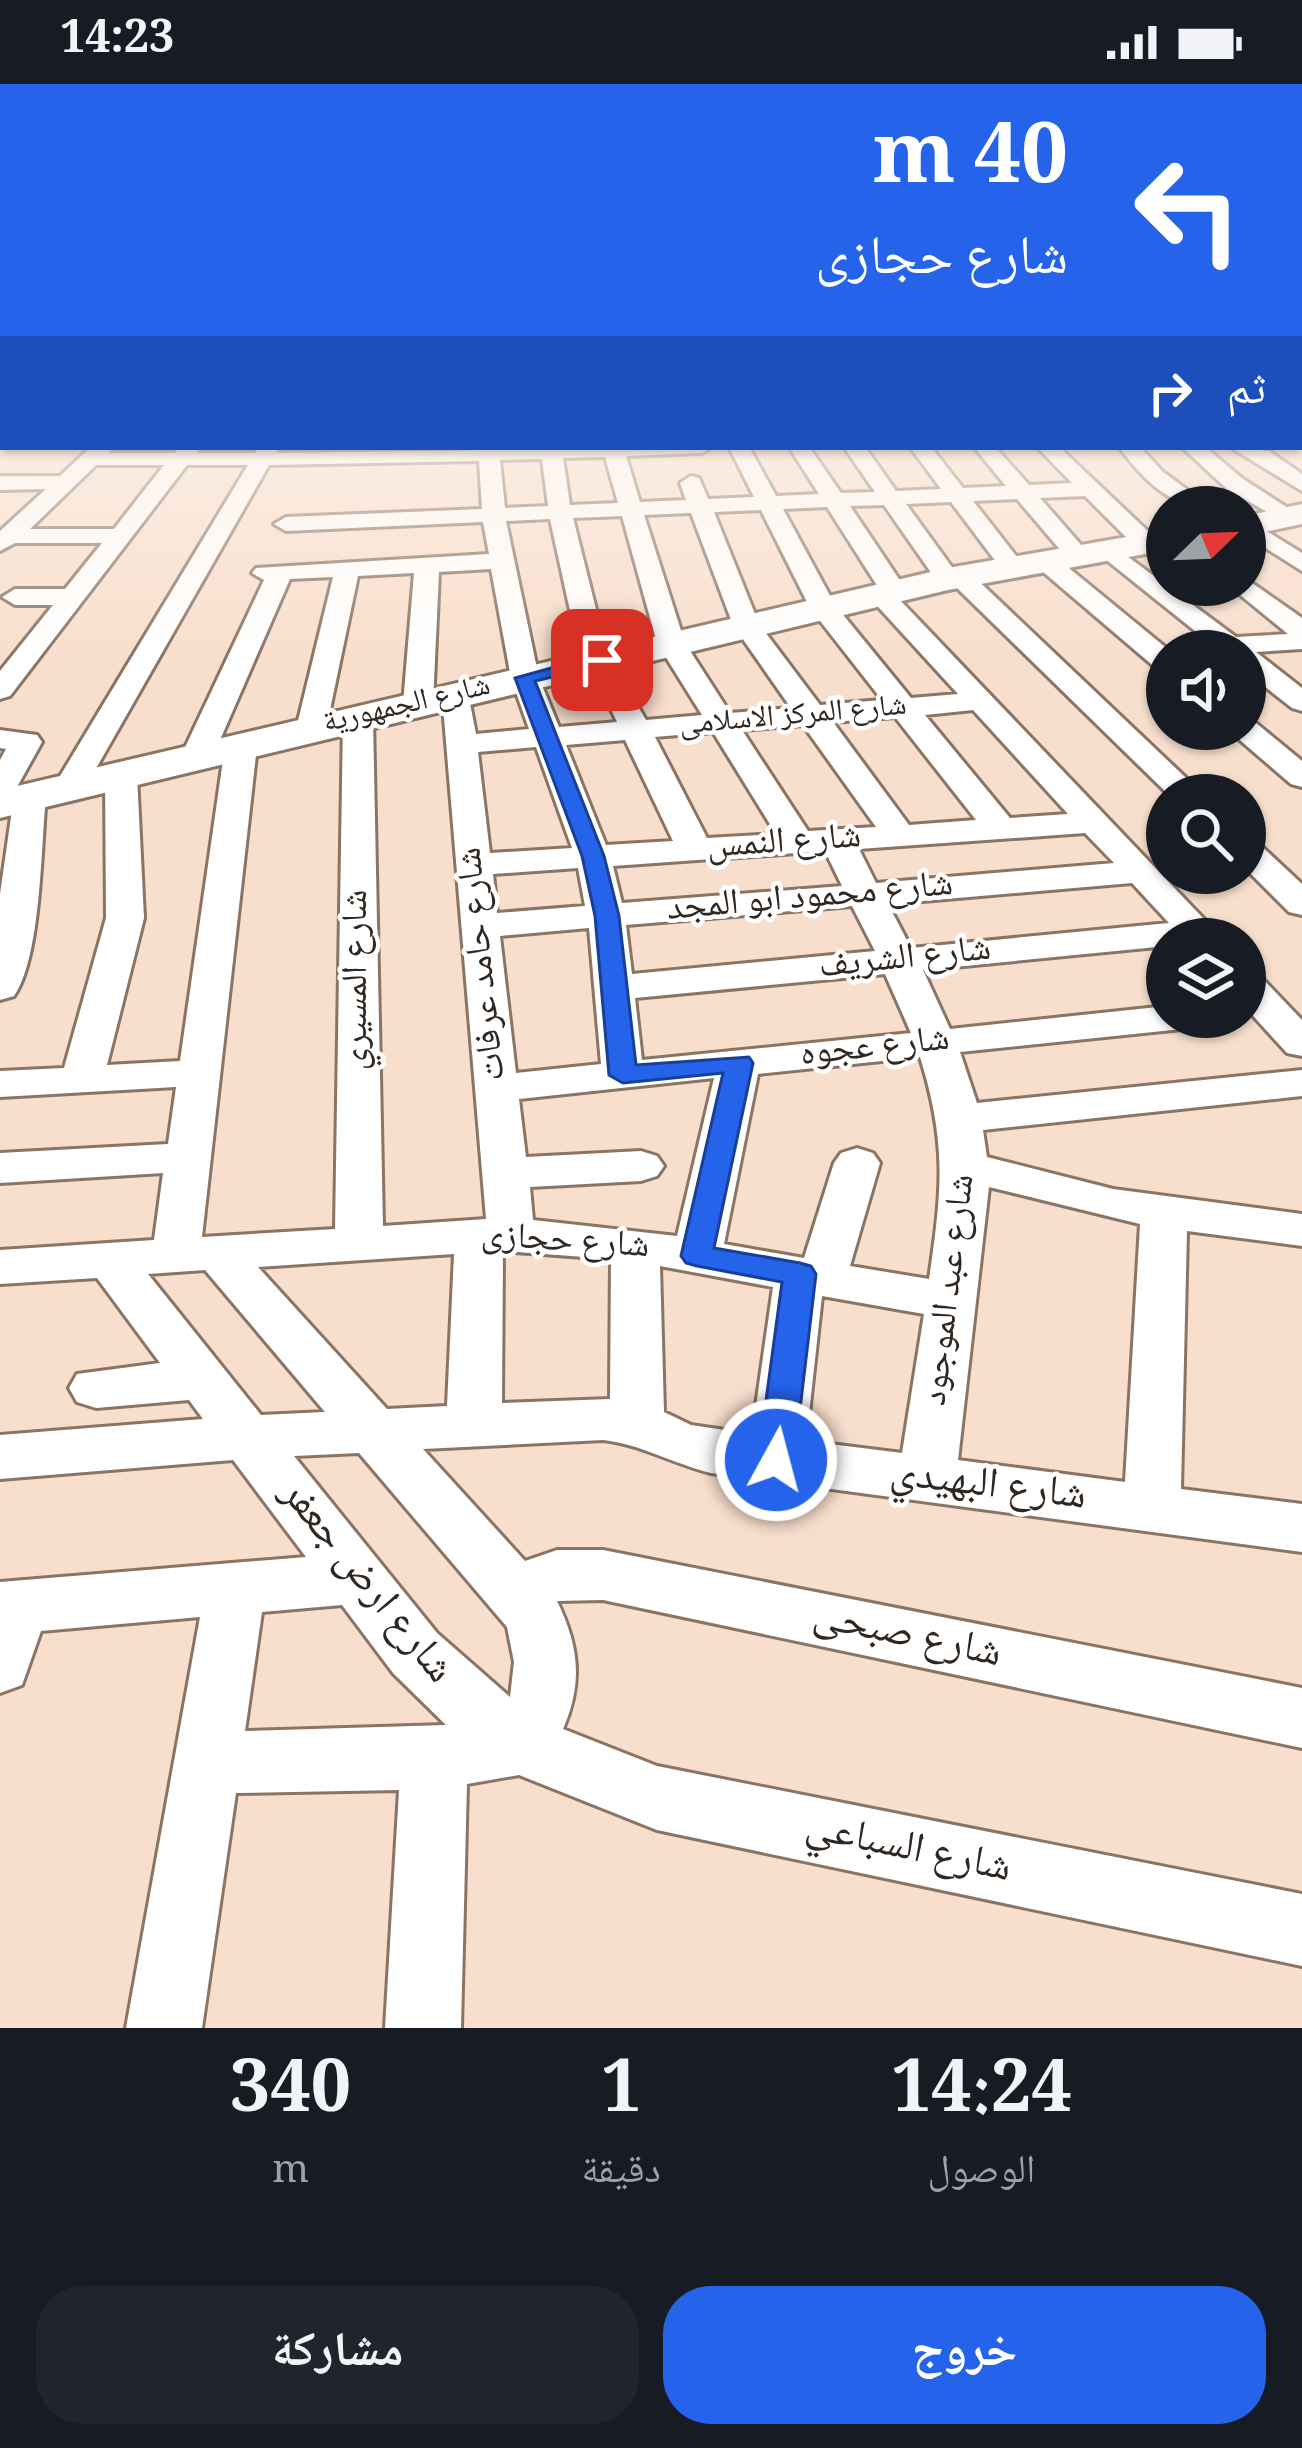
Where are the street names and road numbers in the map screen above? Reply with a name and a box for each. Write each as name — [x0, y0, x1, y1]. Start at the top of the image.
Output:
street label: شارع الجمهورية — [318, 662, 496, 750]
street label: شارع المركز الاسلامى — [677, 682, 909, 752]
street label: شارع النمس — [705, 808, 863, 880]
street label: شارع حامد عرفات — [441, 844, 527, 1084]
street label: شارع محمود ابو المجد — [665, 856, 955, 942]
street label: شارع المسيري — [328, 889, 389, 1071]
street label: شارع الشريف — [816, 921, 994, 999]
street label: شارع عجوه — [797, 1011, 953, 1087]
street label: شارع عبد الموجود — [907, 1171, 995, 1409]
street label: شارع حجازى — [479, 1207, 651, 1279]
street label: شارع البهيدي — [886, 1439, 1090, 1535]
street label: شارع ارض جعفر — [258, 1463, 471, 1702]
street label: شارع صبحى — [806, 1582, 1008, 1692]
street label: شارع السباعي — [798, 1793, 1018, 1907]

